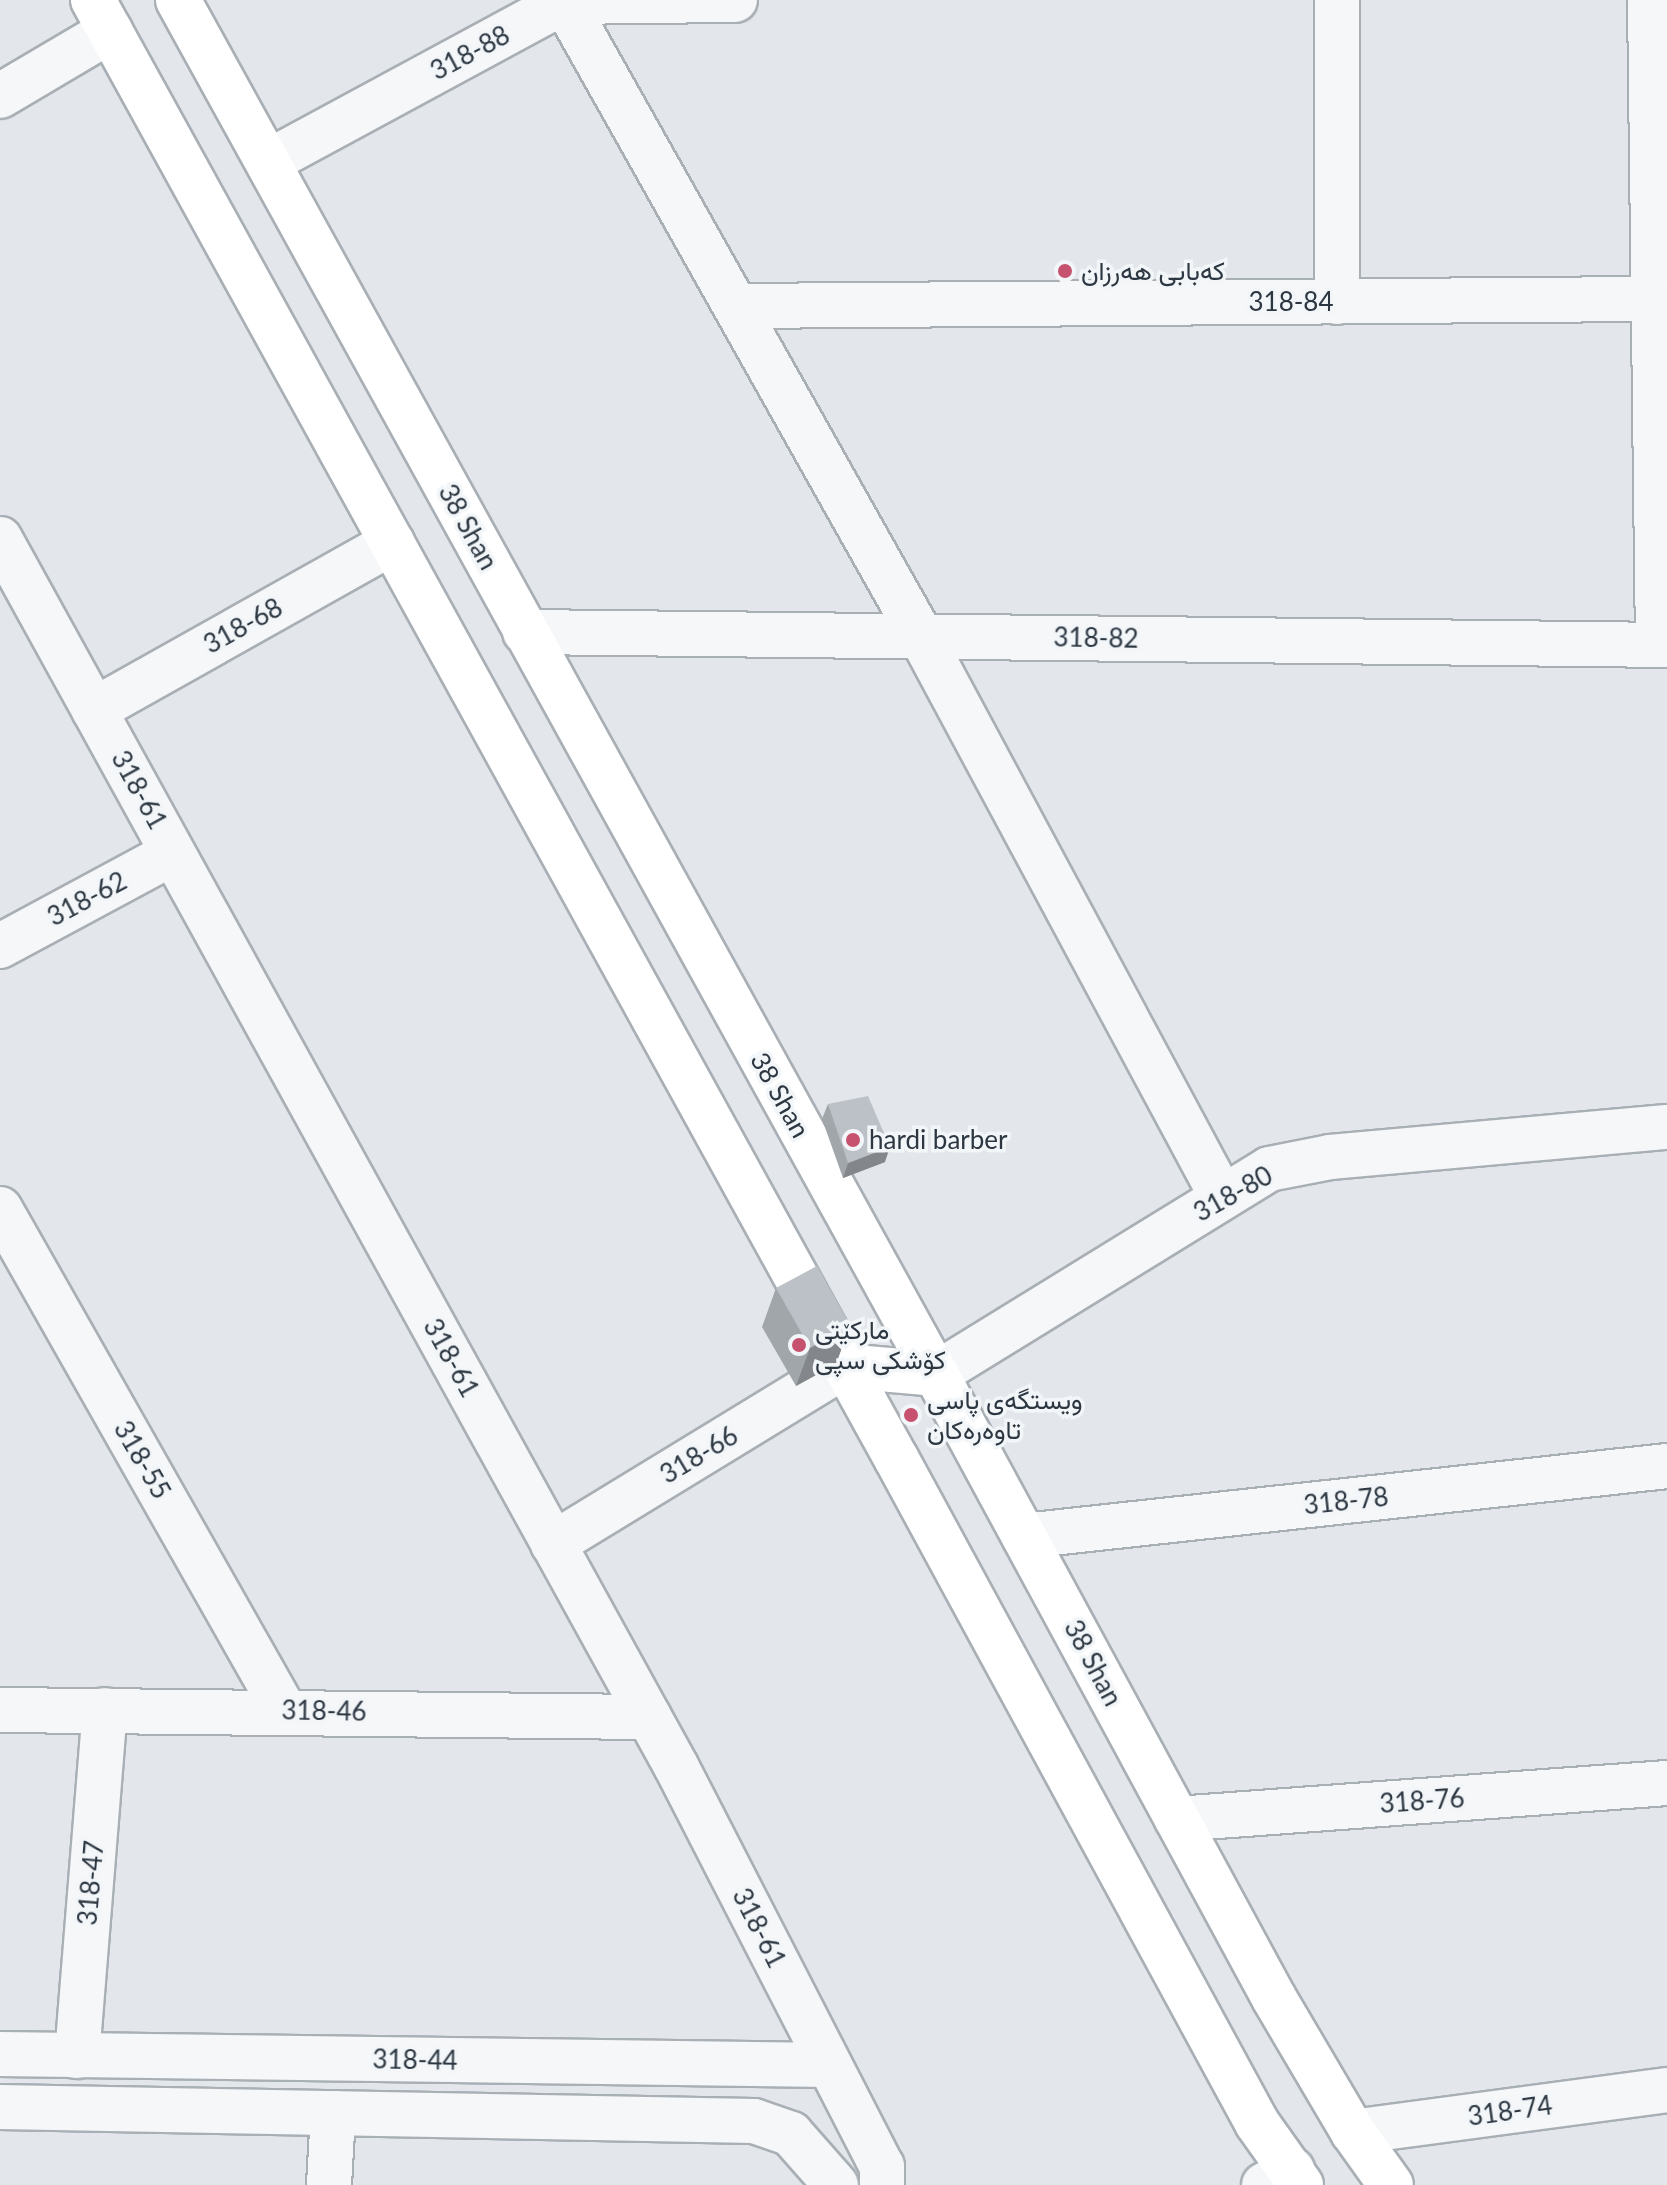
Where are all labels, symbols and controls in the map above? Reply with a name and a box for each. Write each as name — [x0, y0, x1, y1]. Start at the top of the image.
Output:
street label: 318-88 — [425, 19, 515, 87]
place label: کەبابی هەرزان — [1081, 255, 1225, 287]
marker: کەبابی هەرزان — [1056, 262, 1074, 280]
street label: 318-84 — [1248, 286, 1334, 318]
street label: 38 Shan — [432, 479, 504, 575]
street label: 318-68 — [198, 592, 288, 660]
street label: 318-82 — [1053, 622, 1139, 654]
street label: 318-61 — [105, 745, 173, 835]
street label: 318-62 — [42, 865, 132, 933]
street label: 38 Shan — [744, 1047, 816, 1143]
place label: hardi barber — [869, 1124, 1008, 1156]
marker: hardi barber — [844, 1131, 862, 1149]
street label: 318-80 — [1188, 1160, 1278, 1228]
street label: 318-61 — [417, 1313, 485, 1403]
place label: مارکێتی کۆشکی سپی — [815, 1314, 946, 1376]
marker: مارکێتی کۆشکی سپی — [790, 1336, 808, 1354]
place label: ویستگەی پاسی تاوەرەکان — [927, 1384, 1083, 1446]
marker: ویستگەی پاسی تاوەرەکان — [902, 1406, 920, 1424]
street label: 318-55 — [107, 1415, 177, 1505]
street label: 318-66 — [655, 1420, 743, 1490]
street label: 318-78 — [1302, 1481, 1390, 1521]
street label: 38 Shan — [1057, 1615, 1129, 1711]
street label: 318-46 — [281, 1695, 367, 1727]
street label: 318-76 — [1378, 1782, 1466, 1820]
street label: 318-47 — [72, 1839, 110, 1927]
street label: 318-61 — [726, 1883, 792, 1973]
street label: 318-44 — [372, 2044, 458, 2076]
street label: 318-74 — [1466, 2090, 1554, 2132]

